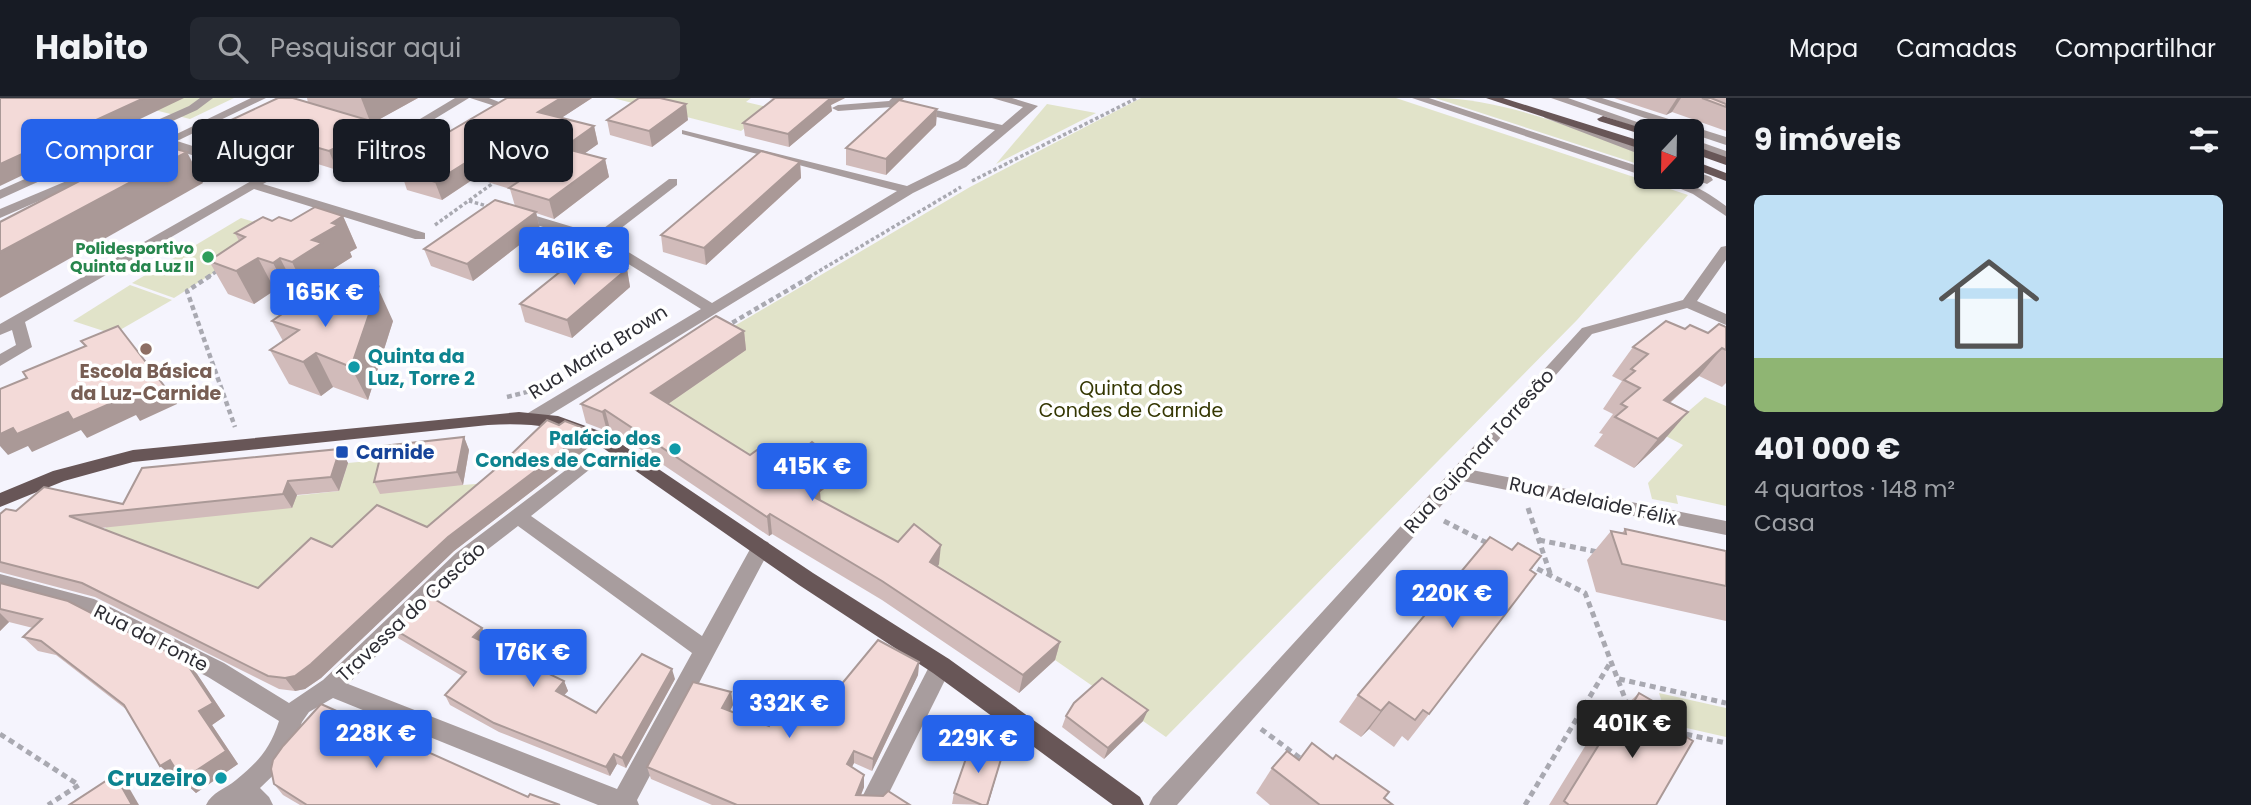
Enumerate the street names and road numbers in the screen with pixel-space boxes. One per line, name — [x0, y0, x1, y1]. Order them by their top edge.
street label: Rua Maria Brown — [523, 298, 673, 406]
street label: Rua Guiomar Torresão — [1398, 363, 1560, 539]
street label: Rua Adelaide Félix — [1507, 470, 1679, 532]
street label: Travessa do Cascão — [331, 536, 491, 688]
street label: Rua da Fonte — [89, 598, 213, 678]

